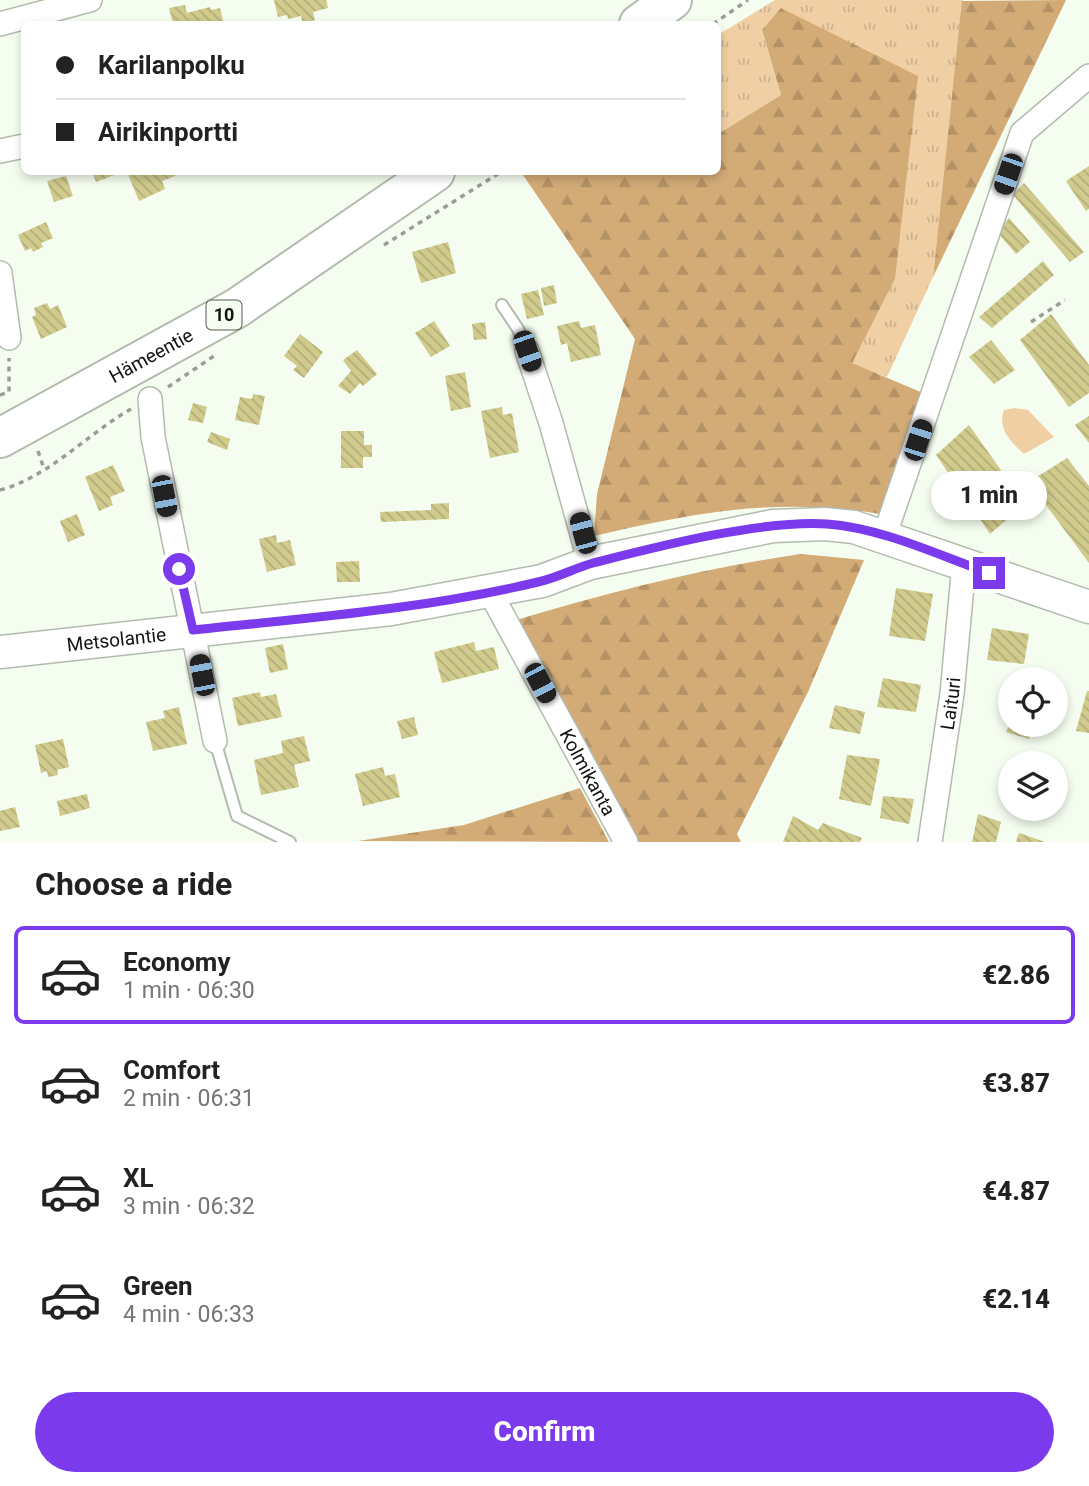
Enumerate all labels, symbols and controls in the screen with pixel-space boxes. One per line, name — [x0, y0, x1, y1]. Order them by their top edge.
text: Karilanpolku — [98, 50, 245, 80]
text: Airikinportti — [98, 117, 238, 147]
car — [992, 151, 1025, 197]
road number: 10 — [206, 300, 242, 330]
street label: Hämeentie — [105, 323, 197, 388]
car — [511, 328, 544, 374]
car — [902, 417, 935, 463]
callout: 1 min — [931, 472, 1047, 520]
car — [150, 473, 179, 519]
text: 1 min — [960, 482, 1018, 509]
car — [568, 510, 599, 556]
route start — [163, 553, 195, 585]
route end — [973, 557, 1005, 589]
street label: Metsolantie — [65, 623, 167, 657]
car — [188, 652, 217, 698]
car — [521, 660, 560, 706]
map controls — [998, 667, 1068, 821]
button: locate — [998, 667, 1068, 737]
street label: Laituri — [936, 676, 965, 731]
street label: Kolmikanta — [555, 725, 620, 820]
button: layers — [998, 751, 1068, 821]
text: Choose a ride — [35, 865, 232, 903]
icon: car — [39, 944, 102, 1007]
text: Economy — [123, 947, 230, 977]
text: €2.86 — [982, 960, 1050, 990]
text: 1 min · 06:30 — [123, 977, 255, 1004]
icon: car — [39, 1052, 102, 1115]
text: Comfort — [123, 1055, 220, 1085]
text: €3.87 — [982, 1068, 1050, 1098]
text: 2 min · 06:31 — [123, 1085, 255, 1112]
icon: car — [39, 1160, 102, 1223]
text: XL — [123, 1163, 154, 1193]
text: €4.87 — [982, 1176, 1050, 1206]
text: 3 min · 06:32 — [123, 1193, 255, 1220]
icon: car — [39, 1268, 102, 1331]
text: Green — [123, 1271, 193, 1301]
text: €2.14 — [982, 1284, 1050, 1314]
text: 4 min · 06:33 — [123, 1301, 255, 1328]
button: Confirm — [35, 1392, 1054, 1472]

